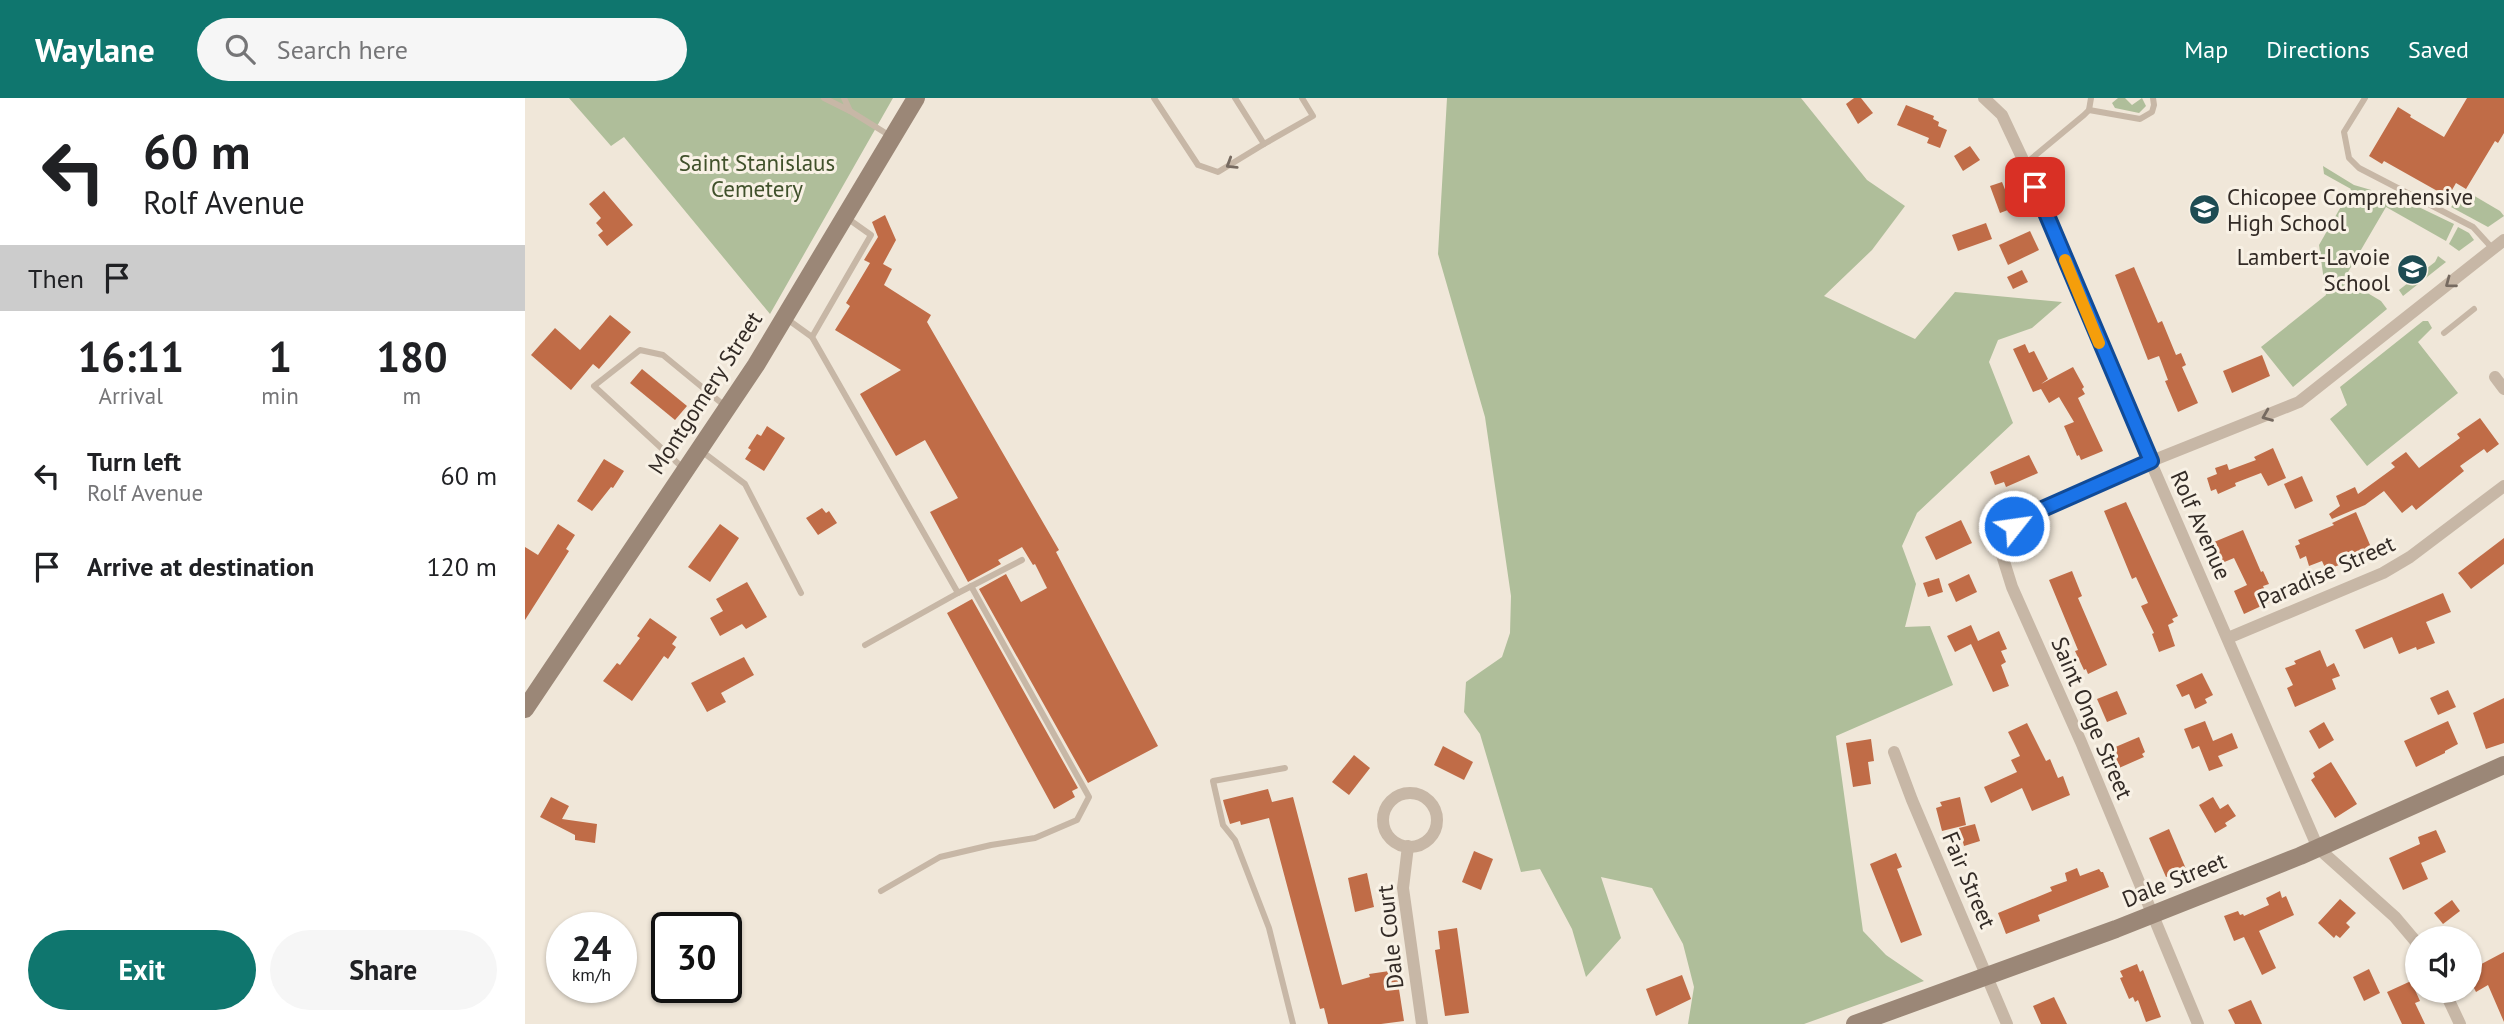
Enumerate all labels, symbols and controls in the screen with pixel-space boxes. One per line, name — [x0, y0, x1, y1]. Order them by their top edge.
search box — [197, 18, 687, 81]
text: Waylane — [35, 28, 155, 71]
icon: search — [221, 30, 259, 68]
text: Search here — [277, 33, 408, 66]
text: Map — [2184, 34, 2228, 65]
text: Directions — [2266, 34, 2370, 65]
text: Saved — [2408, 34, 2469, 65]
text: 60 m — [143, 119, 250, 183]
icon: left — [28, 126, 119, 217]
park label: Saint Stanislaus Cemetery — [679, 148, 835, 203]
one-way arrow — [1226, 156, 1239, 169]
pin — [2005, 157, 2065, 217]
icon: arrive — [2016, 168, 2054, 206]
text: Rolf Avenue — [143, 181, 305, 223]
place label: Chicopee Comprehensive High School — [2227, 182, 2473, 237]
school or university icon: Chicopee Comprehensive High School — [2187, 193, 2221, 227]
place label: Lambert-Lavoie School — [2237, 242, 2390, 297]
school or university icon: Lambert-Lavoie School — [2396, 253, 2430, 287]
icon: arrive — [98, 259, 136, 297]
text: Then — [28, 262, 84, 295]
one-way arrow — [2446, 274, 2458, 287]
street label: Montgomery Street — [641, 306, 768, 480]
text: 16:11 — [77, 329, 184, 384]
text: 1 — [268, 329, 292, 384]
text: 180 — [376, 329, 448, 384]
text: Arrival — [98, 381, 163, 410]
text: min — [261, 381, 299, 410]
text: m — [403, 381, 421, 410]
one-way arrow — [2262, 407, 2274, 421]
text: Turn left — [87, 445, 181, 478]
icon: left — [28, 457, 66, 495]
text: 60 m — [441, 459, 497, 492]
street label: Rolf Avenue — [2165, 466, 2238, 584]
text: Rolf Avenue — [87, 478, 203, 507]
position arrow — [1977, 489, 2051, 563]
street label: Paradise Street — [2253, 528, 2399, 615]
icon: arrive — [28, 548, 66, 586]
text: Arrive at destination — [87, 550, 314, 583]
text: 120 m — [426, 550, 497, 583]
street label: Saint Onge Street — [2045, 632, 2140, 804]
street label: Fair Street — [1936, 827, 2003, 933]
street label: Dale Street — [2118, 845, 2230, 914]
street label: Dale Court — [1370, 883, 1409, 990]
speed limit sign: 30 — [651, 912, 742, 1003]
text: 24 — [572, 925, 611, 971]
map controls — [2405, 926, 2482, 1003]
button: sound — [2405, 926, 2482, 1003]
button: Exit — [28, 930, 256, 1010]
button: Share — [270, 930, 497, 1010]
text: km/h — [572, 963, 611, 986]

